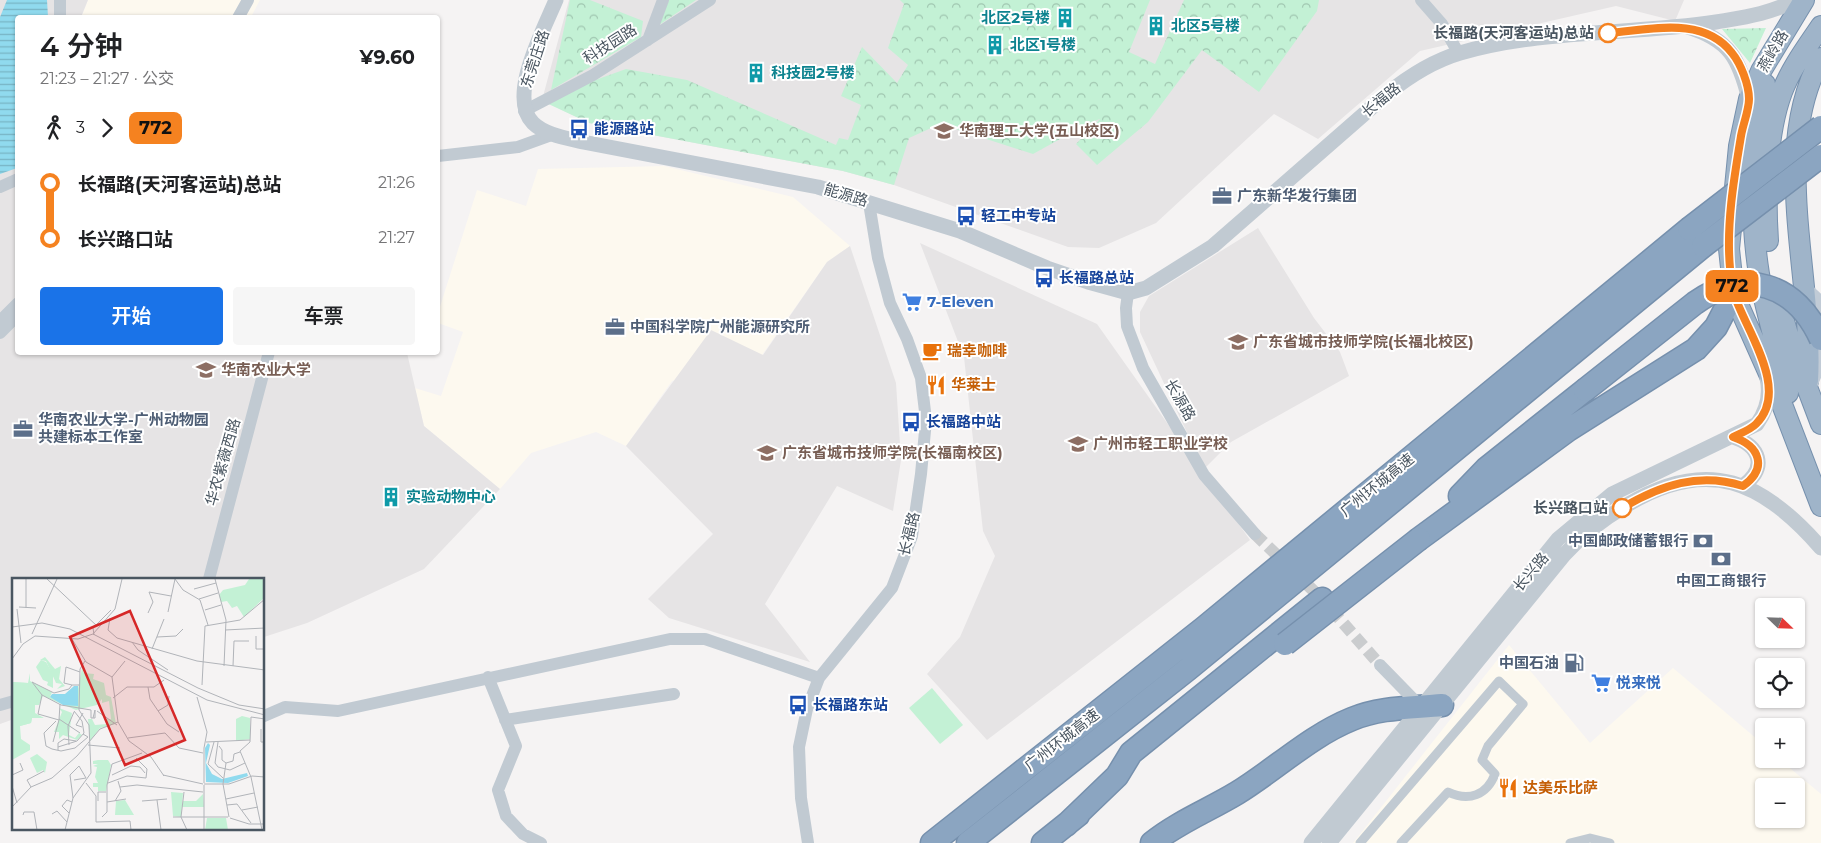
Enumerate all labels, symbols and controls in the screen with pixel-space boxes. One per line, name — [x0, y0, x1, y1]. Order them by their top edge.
building icon: 北区2号楼 — [1054, 7, 1076, 29]
place label: 北区2号楼 — [981, 8, 1050, 27]
building icon: 北区5号楼 — [1145, 15, 1167, 37]
place label: 北区5号楼 — [1171, 16, 1240, 35]
street label: 科技园路 — [579, 20, 640, 68]
place label: 长福路(天河客运站)总站 — [1433, 23, 1594, 42]
marker: 长福路(天河客运站)总站 — [1598, 23, 1618, 43]
street label: 东莞庄路 — [516, 27, 553, 90]
street label: 燕岭路 — [1753, 27, 1792, 75]
text: 4 分钟 — [40, 29, 123, 63]
building icon: 北区1号楼 — [984, 34, 1006, 56]
place label: 北区1号楼 — [1010, 35, 1076, 54]
text: ¥9.60 — [359, 46, 415, 69]
building icon: 科技园2号楼 — [745, 62, 767, 84]
place label: 科技园2号楼 — [771, 63, 855, 82]
text: 21:23 – 21:27 · 公交 — [40, 69, 174, 88]
street label: 长福路 — [1357, 78, 1404, 121]
icon: walk — [40, 114, 68, 142]
icon: forward — [93, 114, 121, 142]
text: 772 — [139, 117, 172, 139]
text: 3 — [76, 118, 85, 137]
bus stop icon: 能源路站 — [568, 118, 590, 140]
place label: 能源路站 — [594, 119, 654, 138]
school or university icon: 华南理工大学(五山校区) — [933, 120, 955, 142]
place label: 华南理工大学(五山校区) — [959, 121, 1120, 140]
text: 长福路(天河客运站)总站 — [78, 173, 282, 196]
text: 21:26 — [378, 173, 415, 192]
street label: 能源路 — [822, 179, 870, 210]
office icon: 广东新华发行集团 — [1211, 185, 1233, 207]
place label: 广东新华发行集团 — [1237, 186, 1357, 205]
bus stop icon: 轻工中专站 — [955, 205, 977, 227]
place label: 轻工中专站 — [981, 206, 1056, 225]
text: 长兴路口站 — [78, 228, 173, 251]
text: 21:27 — [378, 228, 415, 247]
bus stop icon: 长福路总站 — [1033, 267, 1055, 289]
place label: 长福路总站 — [1059, 268, 1134, 287]
line badge: 772 — [1703, 270, 1761, 302]
text: 772 — [1716, 275, 1748, 297]
button: 开始 — [40, 287, 223, 345]
button: 车票 — [233, 287, 415, 345]
supermarket icon: 7-Eleven — [901, 291, 923, 313]
place label: 7-Eleven — [927, 292, 994, 311]
office icon: 中国科学院广州能源研究所 — [604, 316, 626, 338]
place label: 中国科学院广州能源研究所 — [630, 317, 810, 336]
school or university icon: 广东省城市技师学院(长福北校区) — [1227, 331, 1249, 353]
place label: 广东省城市技师学院(长福北校区) — [1253, 332, 1474, 351]
cafe icon: 瑞幸咖啡 — [921, 340, 943, 362]
place label: 瑞幸咖啡 — [947, 341, 1007, 360]
school or university icon: 华南农业大学 — [195, 359, 217, 381]
place label: 华南农业大学 — [221, 360, 311, 379]
restaurant icon: 华莱士 — [925, 374, 947, 396]
place label: 华莱士 — [951, 375, 996, 394]
street label: 长源路 — [1161, 376, 1200, 424]
place label: 华南农业大学-广州动物园 共建标本工作室 — [38, 410, 209, 446]
bus stop icon: 长福路中站 — [900, 411, 922, 433]
place label: 长福路中站 — [926, 412, 1001, 431]
street label: 华农紫薇西路 — [201, 416, 244, 508]
office icon: 华南农业大学-广州动物园 共建标本工作室 — [12, 418, 34, 440]
school or university icon: 广州市轻工职业学校 — [1067, 433, 1089, 455]
place label: 广州市轻工职业学校 — [1093, 434, 1228, 453]
school or university icon: 广东省城市技师学院(长福南校区) — [756, 442, 778, 464]
place label: 广东省城市技师学院(长福南校区) — [782, 443, 1003, 462]
street label: 广州环城高速 — [1336, 449, 1418, 520]
building icon: 实验动物中心 — [380, 486, 402, 508]
place label: 实验动物中心 — [406, 487, 496, 506]
place label: 长兴路口站 — [1533, 498, 1608, 517]
marker: 长兴路口站 — [1612, 498, 1632, 518]
street label: 长福路 — [894, 510, 923, 558]
bank icon: 中国邮政储蓄银行 — [1692, 530, 1714, 552]
place label: 中国邮政储蓄银行 — [1568, 531, 1688, 550]
street label: 长兴路 — [1509, 548, 1552, 595]
bank icon: 中国工商银行 — [1710, 548, 1732, 570]
place label: 中国工商银行 — [1676, 571, 1766, 590]
inset map — [12, 578, 265, 830]
north arrow — [1755, 598, 1805, 648]
map controls — [1755, 598, 1805, 828]
fuel station icon: 中国石油 — [1563, 652, 1585, 674]
place label: 中国石油 — [1499, 653, 1559, 672]
button: locate — [1755, 658, 1805, 708]
supermarket icon: 悦来悦 — [1590, 672, 1612, 694]
place label: 悦来悦 — [1616, 673, 1661, 692]
bus stop icon: 长福路东站 — [787, 694, 809, 716]
place label: 长福路东站 — [813, 695, 888, 714]
street label: 广州环城高速 — [1020, 704, 1103, 775]
button: + — [1755, 718, 1805, 768]
restaurant icon: 达美乐比萨 — [1497, 777, 1519, 799]
place label: 达美乐比萨 — [1523, 778, 1598, 797]
button: − — [1755, 778, 1805, 828]

